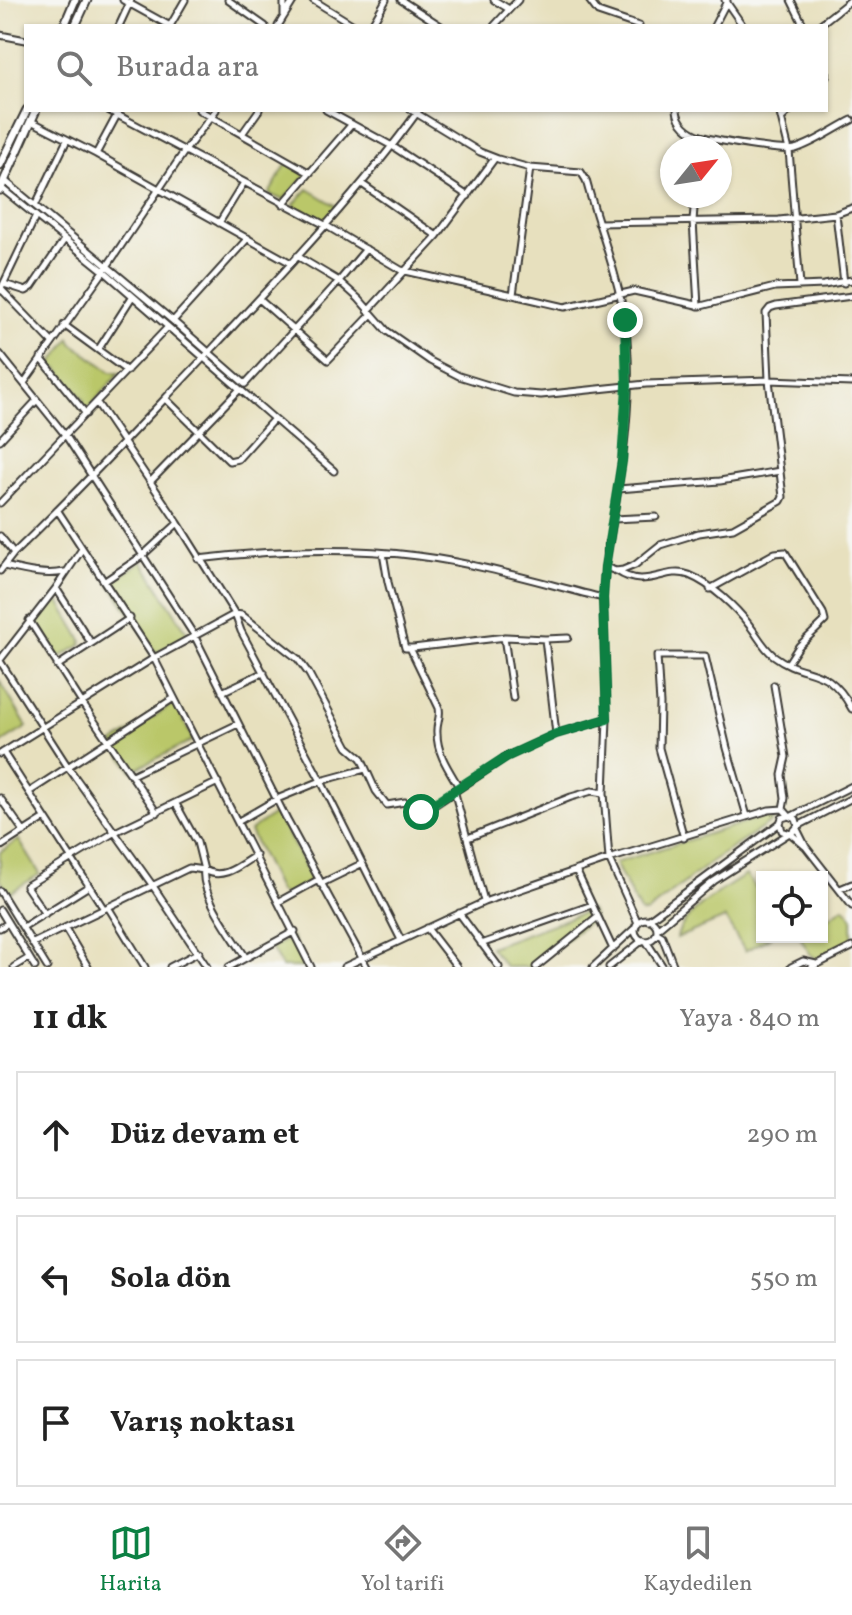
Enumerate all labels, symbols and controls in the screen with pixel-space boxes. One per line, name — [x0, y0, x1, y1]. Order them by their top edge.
search box — [24, 24, 828, 112]
icon: search — [52, 46, 96, 90]
text: Burada ara — [116, 47, 259, 89]
north arrow — [660, 136, 732, 208]
route end — [607, 302, 643, 338]
route start — [403, 794, 439, 830]
map controls — [756, 871, 828, 943]
button: locate — [756, 871, 828, 943]
text: 11 dk — [32, 996, 107, 1043]
text: Yaya · 840 m — [679, 1001, 820, 1037]
icon: ahead — [34, 1113, 78, 1157]
text: Düz devam et — [110, 1114, 299, 1156]
text: 290 m — [746, 1117, 818, 1153]
icon: left — [34, 1257, 78, 1301]
text: Sola dön — [110, 1258, 231, 1300]
text: 550 m — [750, 1261, 818, 1297]
icon: arrive — [34, 1401, 78, 1445]
text: Varış noktası — [110, 1402, 295, 1444]
tab: Harita — [100, 1521, 162, 1600]
tab: Yol tarifi — [361, 1521, 444, 1600]
tab: Kaydedilen — [643, 1521, 752, 1600]

